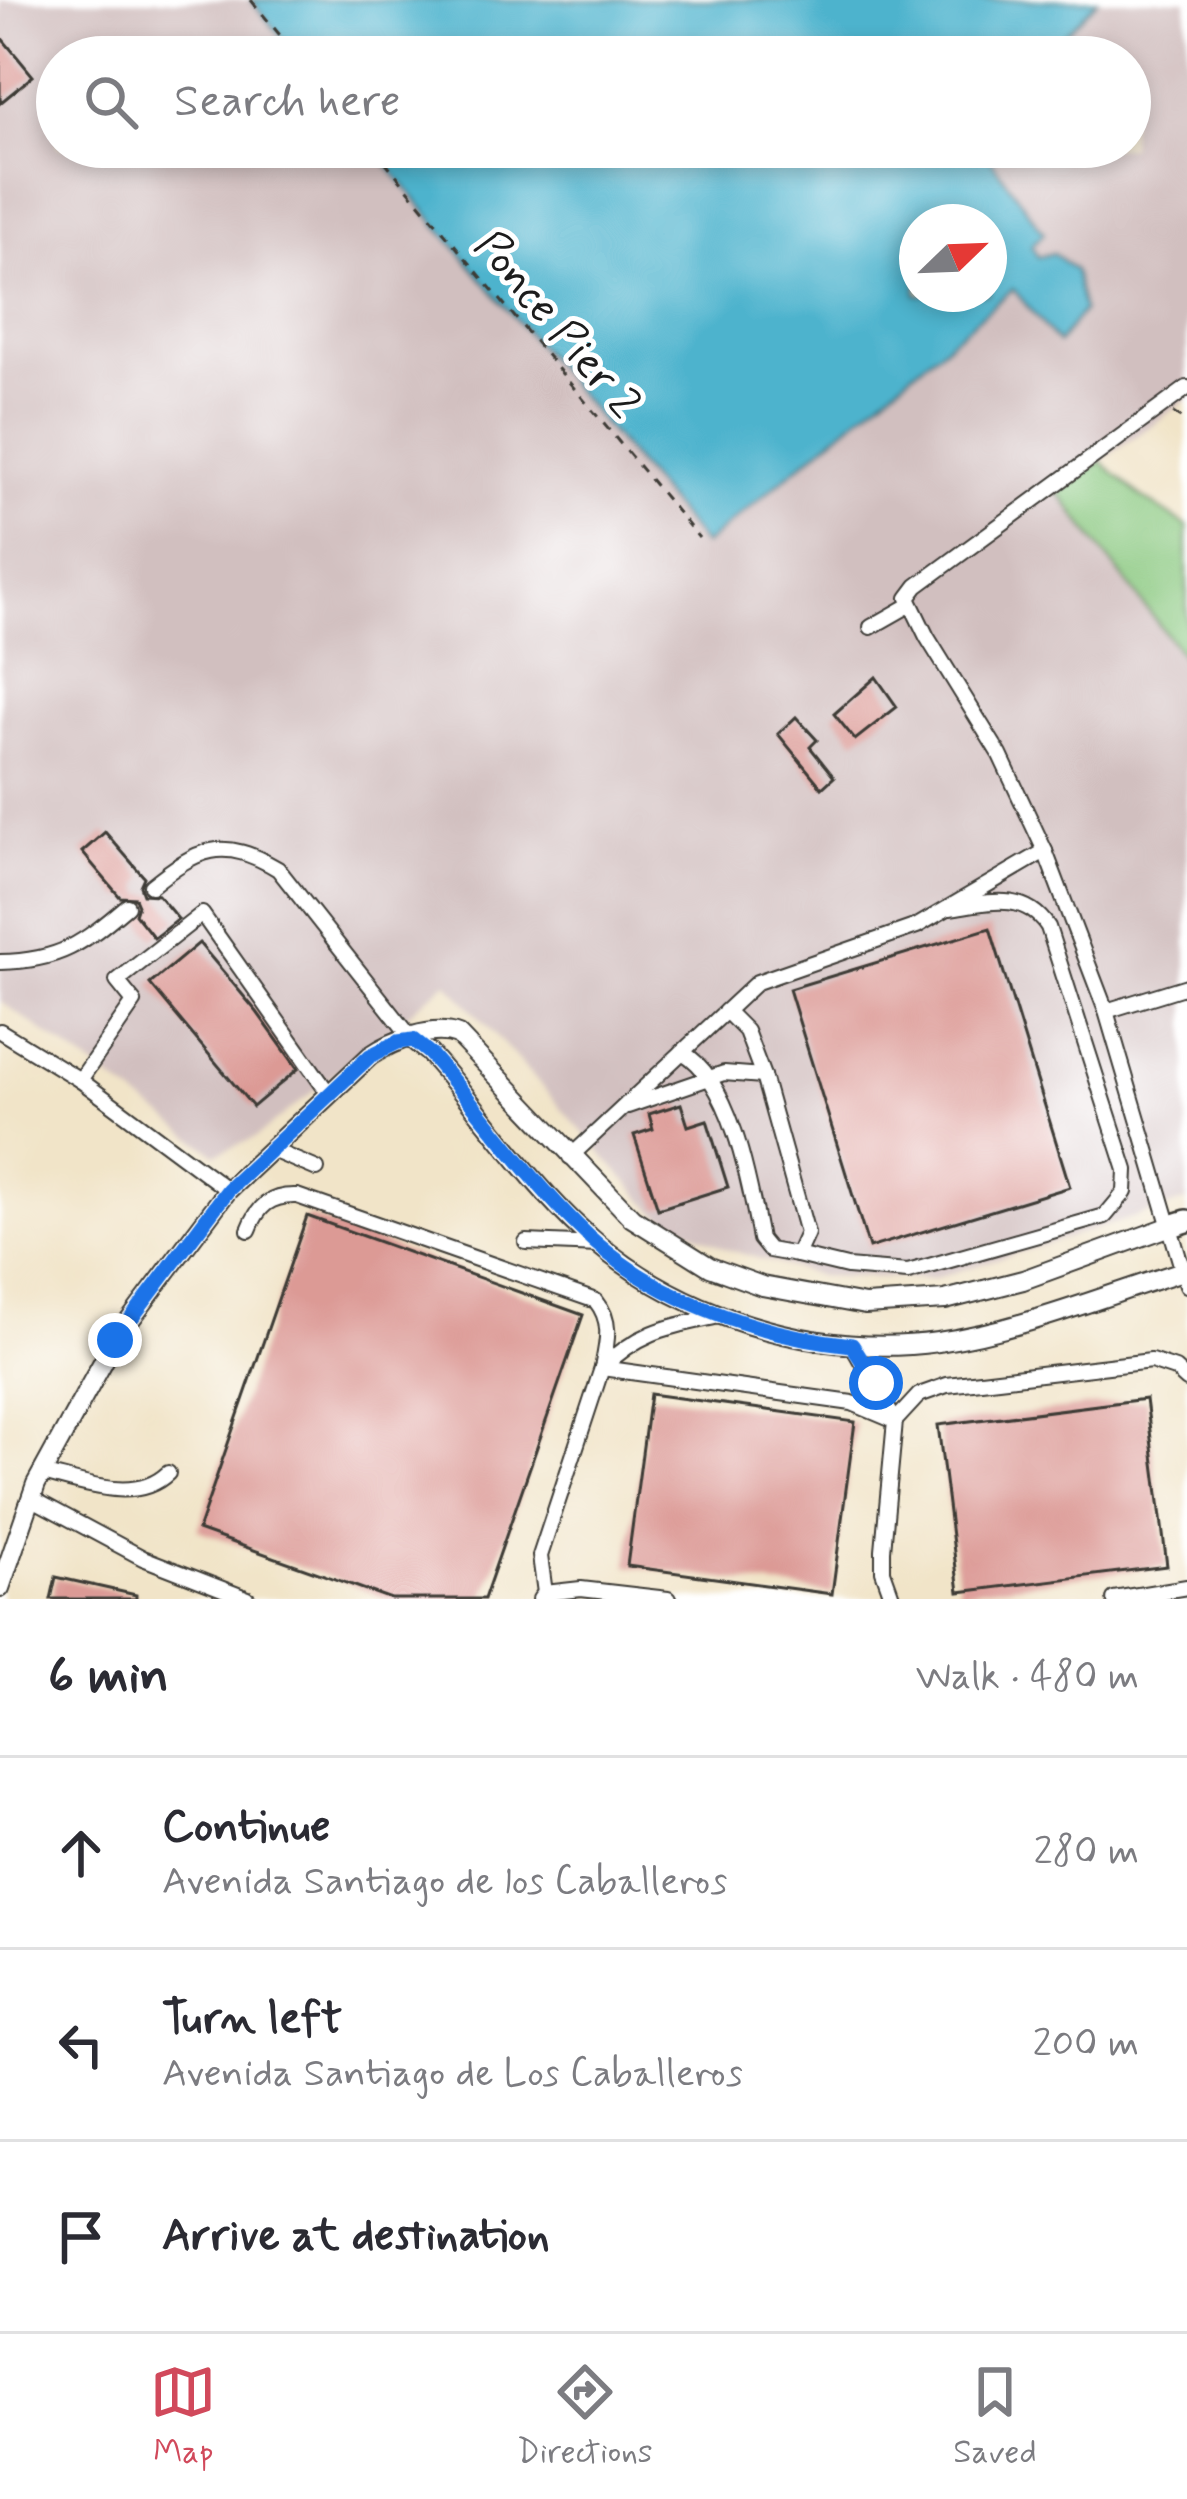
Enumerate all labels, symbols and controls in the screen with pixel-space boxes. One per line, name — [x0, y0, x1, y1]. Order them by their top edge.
search box — [36, 36, 1151, 168]
icon: search — [78, 69, 144, 135]
text: Search here — [174, 73, 401, 132]
north arrow — [899, 204, 1007, 312]
street label: Ponce Pier 2 — [460, 219, 652, 432]
route end — [88, 1313, 142, 1367]
route start — [849, 1356, 903, 1410]
text: 6 min — [48, 1644, 169, 1710]
text: Walk · 480 m — [916, 1652, 1139, 1703]
text: Continue — [162, 1798, 330, 1857]
icon: ahead — [48, 1820, 114, 1886]
text: 280 m — [1034, 1827, 1139, 1878]
text: Avenida Santiago de los Caballeros — [162, 1857, 727, 1908]
text: Turn left — [162, 1990, 342, 2049]
icon: left — [48, 2012, 114, 2078]
text: 200 m — [1033, 2019, 1139, 2070]
text: Avenida Santiago de Los Caballeros — [162, 2049, 743, 2100]
icon: arrive — [48, 2204, 114, 2270]
text: Arrive at destination — [162, 2207, 550, 2266]
tab: Map — [150, 2359, 216, 2475]
tab: Directions — [517, 2359, 653, 2475]
tab: Saved — [953, 2359, 1037, 2475]

